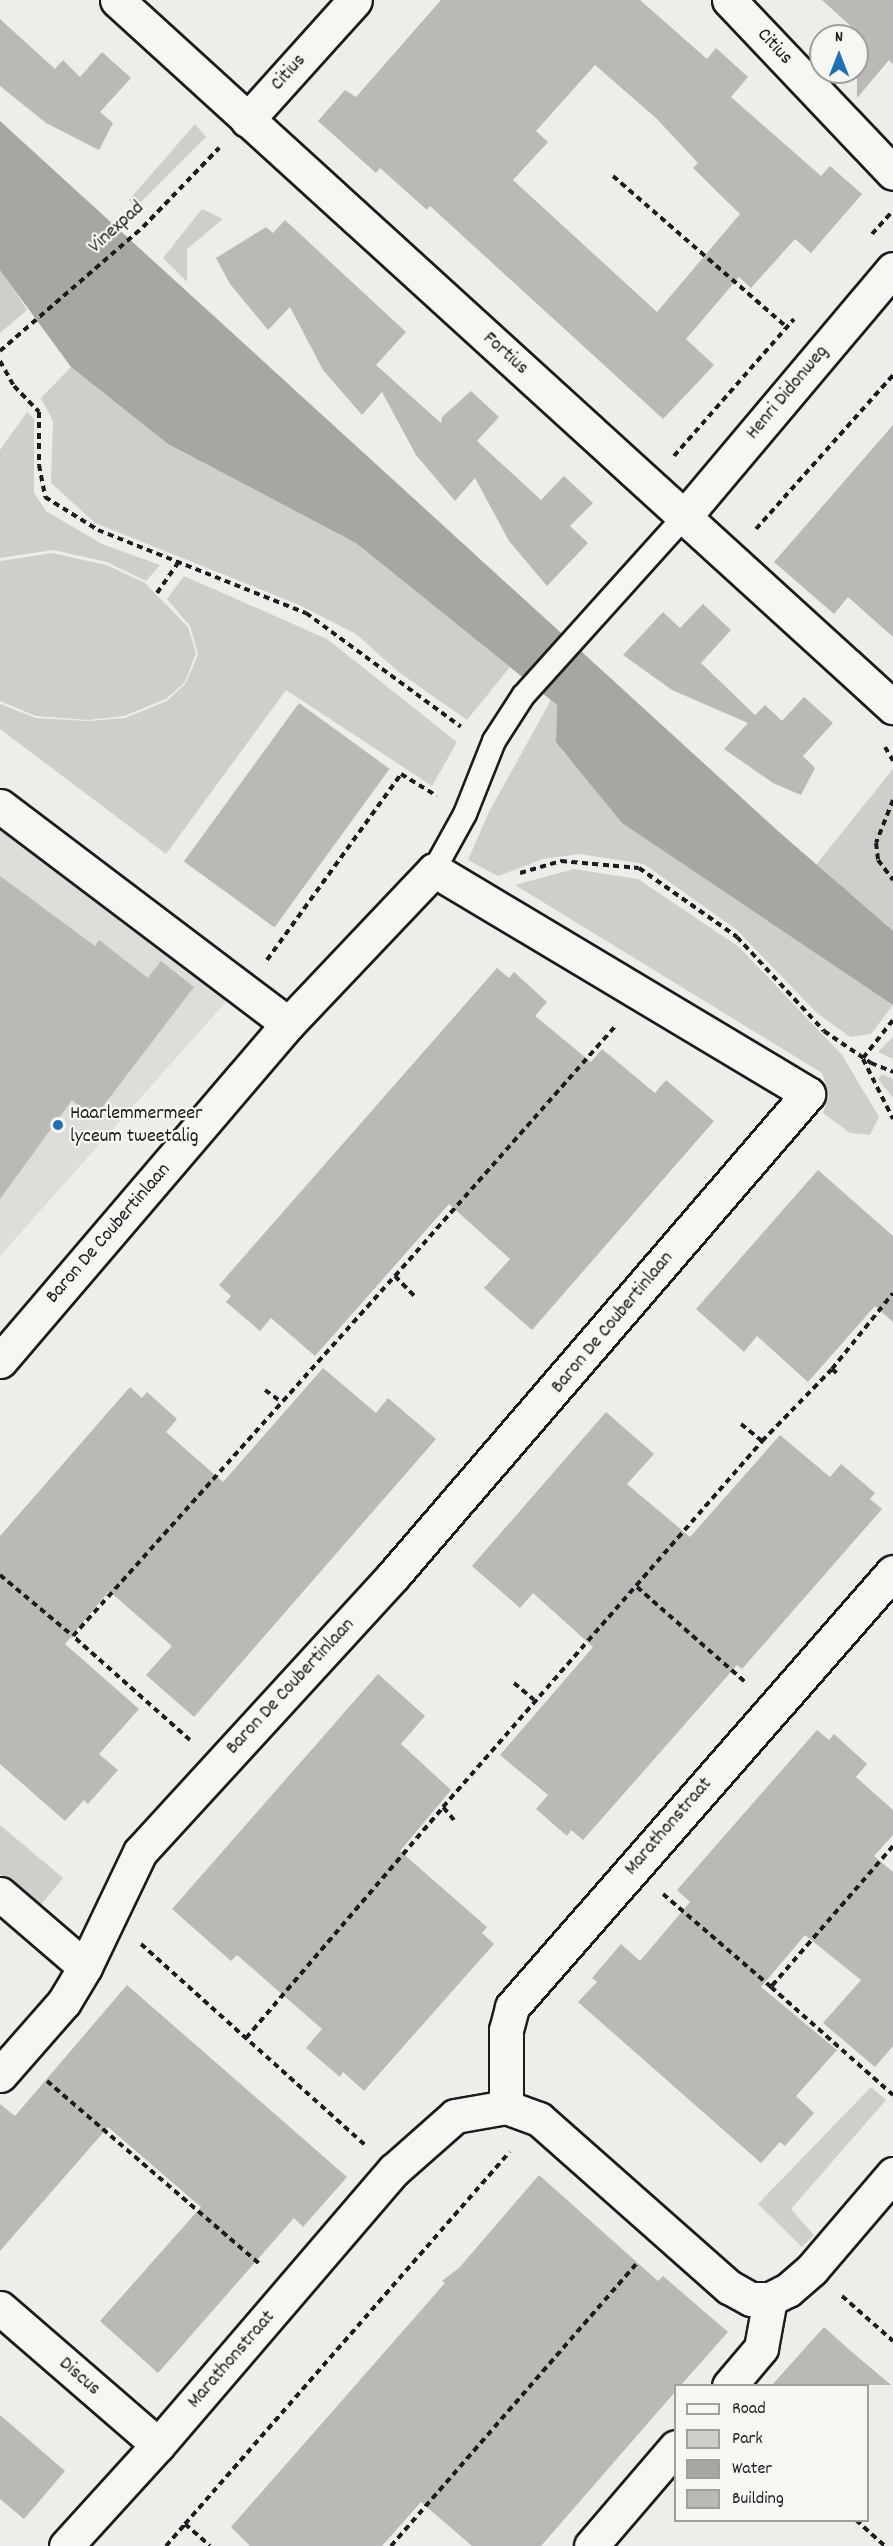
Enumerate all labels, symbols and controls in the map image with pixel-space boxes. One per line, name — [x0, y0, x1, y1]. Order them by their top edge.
street label: Citius — [751, 24, 797, 70]
north arrow — [809, 24, 869, 84]
text: N — [835, 26, 843, 49]
street label: Citius — [266, 50, 312, 96]
street label: Vinexpad — [84, 197, 150, 259]
street label: Fortius — [477, 327, 533, 381]
street label: Henri Didonweg — [742, 341, 834, 445]
place label: Haarlemmermeer lyceum tweetalig — [70, 1102, 202, 1149]
marker: Haarlemmermeer lyceum tweetalig — [51, 1118, 65, 1132]
street label: Baron De Coubertinlaan — [42, 1159, 176, 1309]
street label: Baron De Coubertinlaan — [547, 1247, 679, 1399]
street label: Baron De Coubertinlaan — [222, 1614, 360, 1760]
street label: Marathonstraat — [620, 1773, 718, 1881]
street label: Marathonstraat — [183, 2306, 281, 2414]
street label: Discus — [53, 2352, 105, 2402]
legend — [674, 2384, 869, 2522]
text: Road — [732, 2397, 766, 2422]
text: Park — [732, 2427, 763, 2452]
text: Water — [732, 2457, 772, 2482]
text: Building — [732, 2487, 784, 2512]

